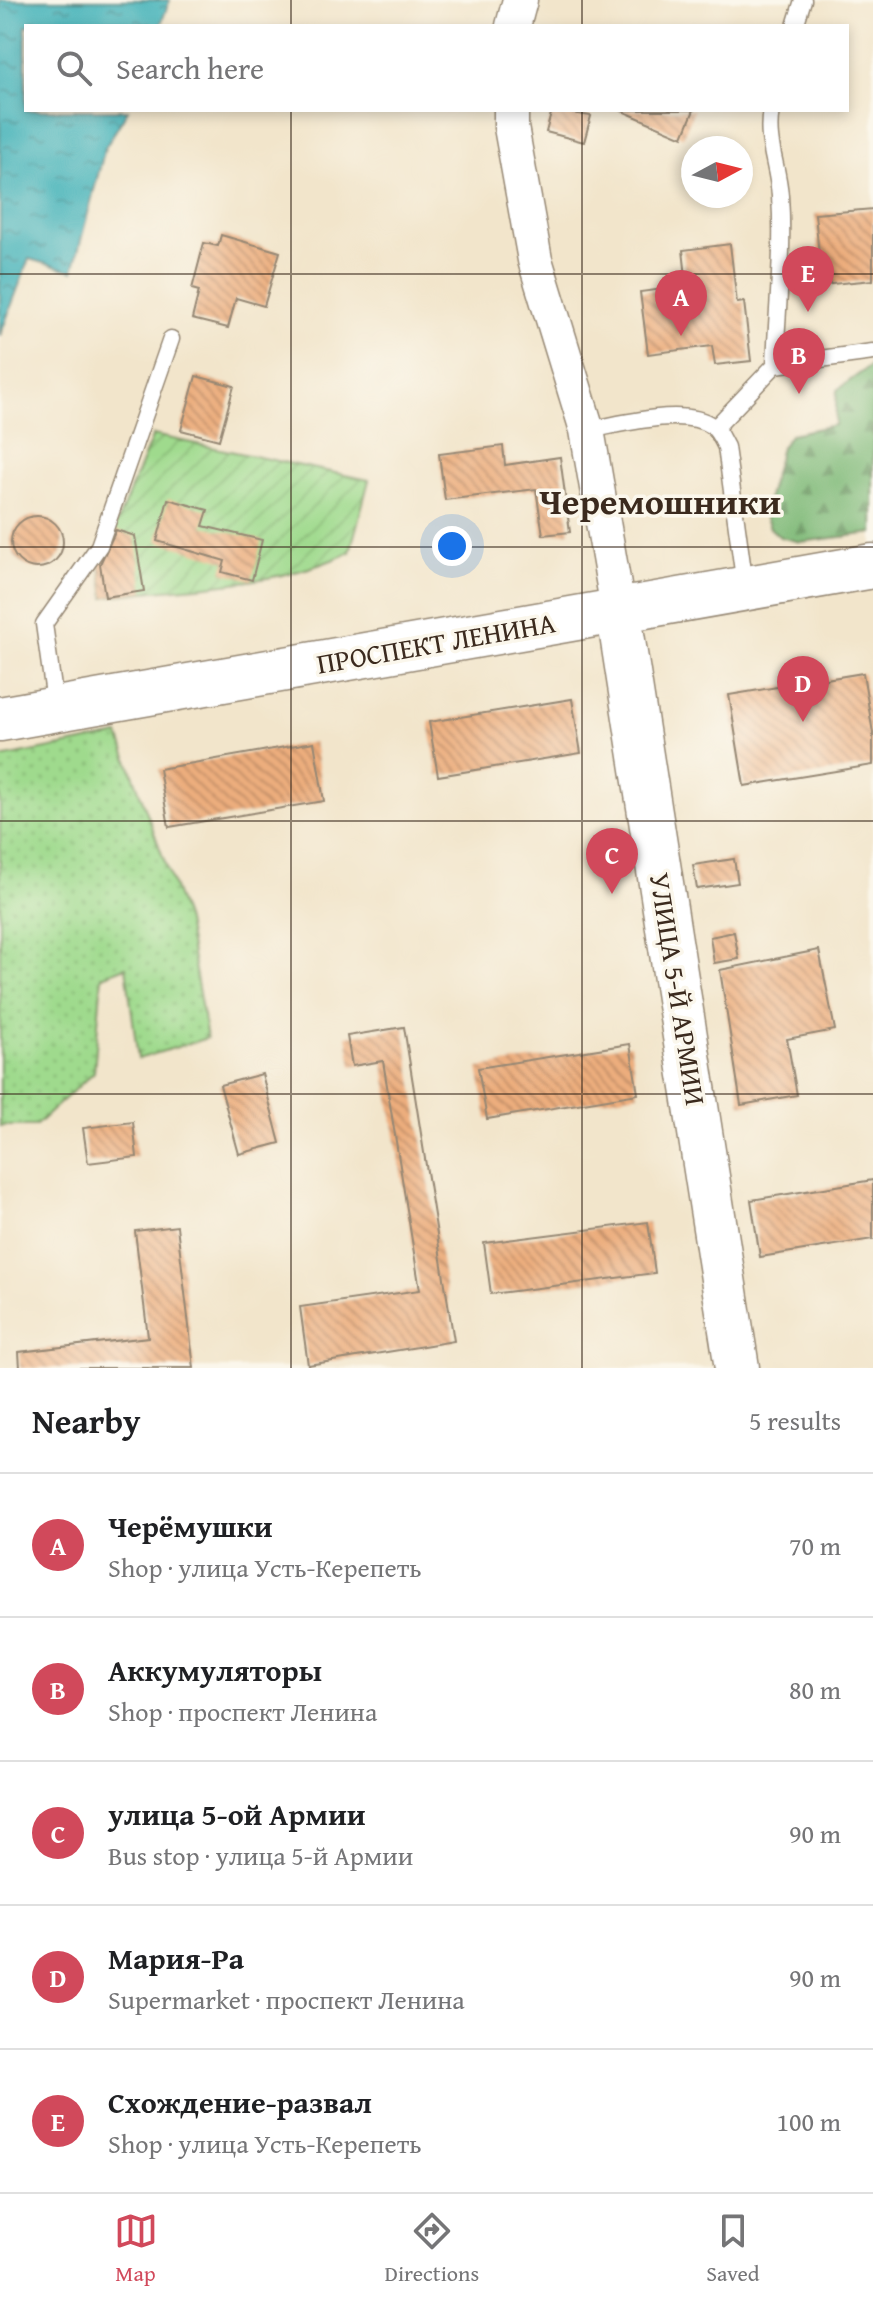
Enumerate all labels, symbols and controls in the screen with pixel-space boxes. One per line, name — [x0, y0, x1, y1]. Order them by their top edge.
search box — [24, 24, 849, 112]
icon: search — [52, 46, 96, 90]
text: Search here — [116, 46, 264, 90]
north arrow — [681, 136, 753, 208]
pin: E — [782, 246, 834, 312]
pin: A — [655, 270, 707, 336]
pin: B — [773, 328, 825, 394]
district label: Черемошники — [539, 474, 781, 527]
your location — [432, 526, 472, 566]
street label: ПРОСПЕКТ ЛЕНИНА — [313, 601, 558, 684]
pin: D — [777, 656, 829, 722]
pin: C — [586, 828, 638, 894]
street label: УЛИЦА 5-Й АРМИИ — [640, 870, 717, 1108]
text: Nearby — [32, 1396, 141, 1445]
text: 5 results — [749, 1401, 841, 1440]
text: Черёмушки — [108, 1504, 273, 1548]
text: A — [50, 1526, 66, 1565]
text: 70 m — [789, 1526, 841, 1565]
text: Shop · улица Усть-Керепеть — [108, 1548, 422, 1587]
text: Аккумуляторы — [108, 1648, 322, 1692]
text: B — [50, 1670, 66, 1709]
text: 80 m — [789, 1670, 841, 1709]
text: Shop · проспект Ленина — [108, 1692, 377, 1731]
text: улица 5-ой Армии — [108, 1792, 366, 1836]
text: C — [51, 1814, 65, 1853]
text: 90 m — [789, 1814, 841, 1853]
text: Bus stop · улица 5-й Армии — [108, 1836, 413, 1875]
text: Мария-Ра — [108, 1936, 244, 1980]
text: D — [50, 1958, 66, 1997]
text: 90 m — [789, 1958, 841, 1997]
text: Supermarket · проспект Ленина — [108, 1980, 465, 2019]
text: Схождение-развал — [108, 2080, 372, 2124]
text: E — [51, 2102, 65, 2141]
text: 100 m — [776, 2102, 841, 2141]
text: Shop · улица Усть-Керепеть — [108, 2124, 422, 2163]
tab: Map — [114, 2209, 158, 2289]
tab: Directions — [385, 2209, 479, 2289]
tab: Saved — [706, 2209, 759, 2289]

